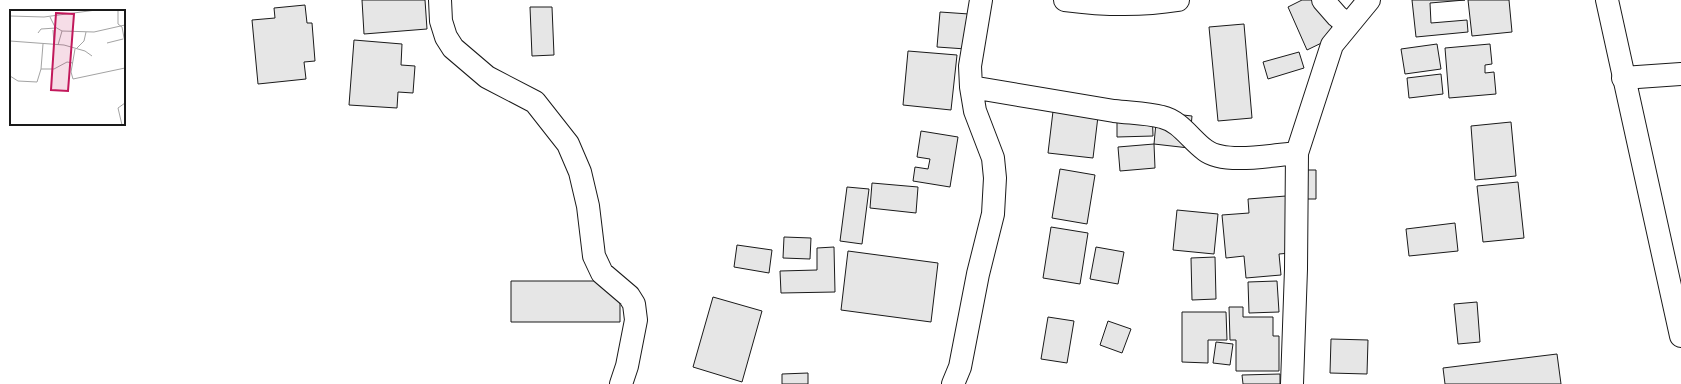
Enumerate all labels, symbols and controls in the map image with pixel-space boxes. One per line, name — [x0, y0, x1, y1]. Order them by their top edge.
inset map — [10, 10, 125, 125]

